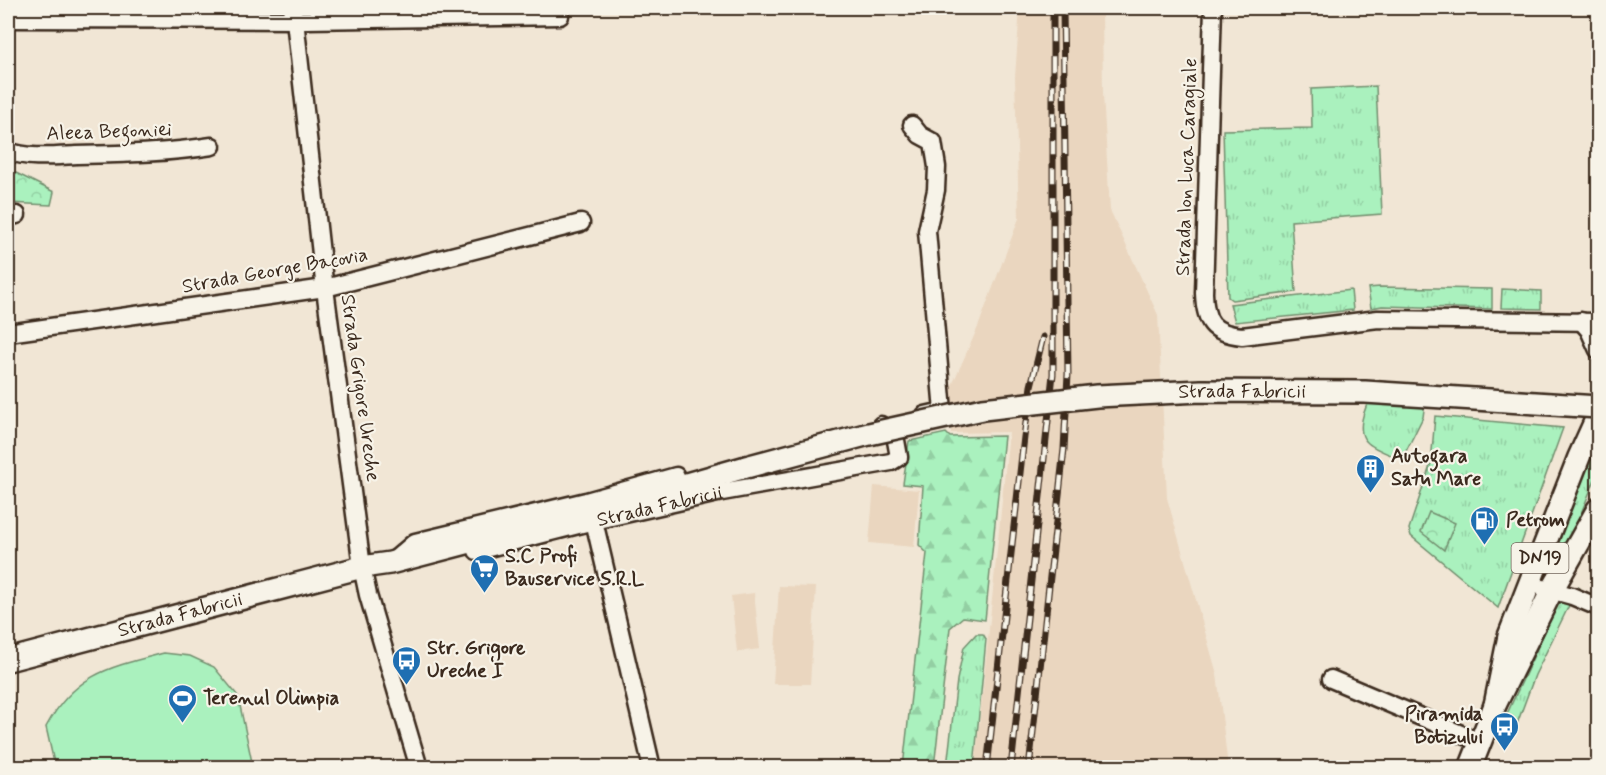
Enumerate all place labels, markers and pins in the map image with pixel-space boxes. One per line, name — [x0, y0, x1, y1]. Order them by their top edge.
place label: Autogara Satu Mare — [1391, 443, 1481, 493]
building icon: Autogara Satu Mare — [1354, 452, 1386, 494]
fuel station icon: Petrom — [1469, 504, 1501, 546]
place label: Petrom — [1506, 507, 1565, 534]
place label: S.C Profi Bauservice S.R.L — [505, 543, 645, 593]
supermarket icon: S.C Profi Bauservice S.R.L — [468, 552, 500, 594]
place label: Str. Grigore Ureche I — [427, 635, 526, 685]
bus stop icon: Str. Grigore Ureche I — [390, 644, 422, 686]
sports icon: Terenul Olimpia — [166, 682, 198, 724]
place label: Terenul Olimpia — [203, 685, 340, 712]
place label: Piramida Botizului — [1405, 701, 1483, 751]
bus stop icon: Piramida Botizului — [1488, 710, 1520, 752]

